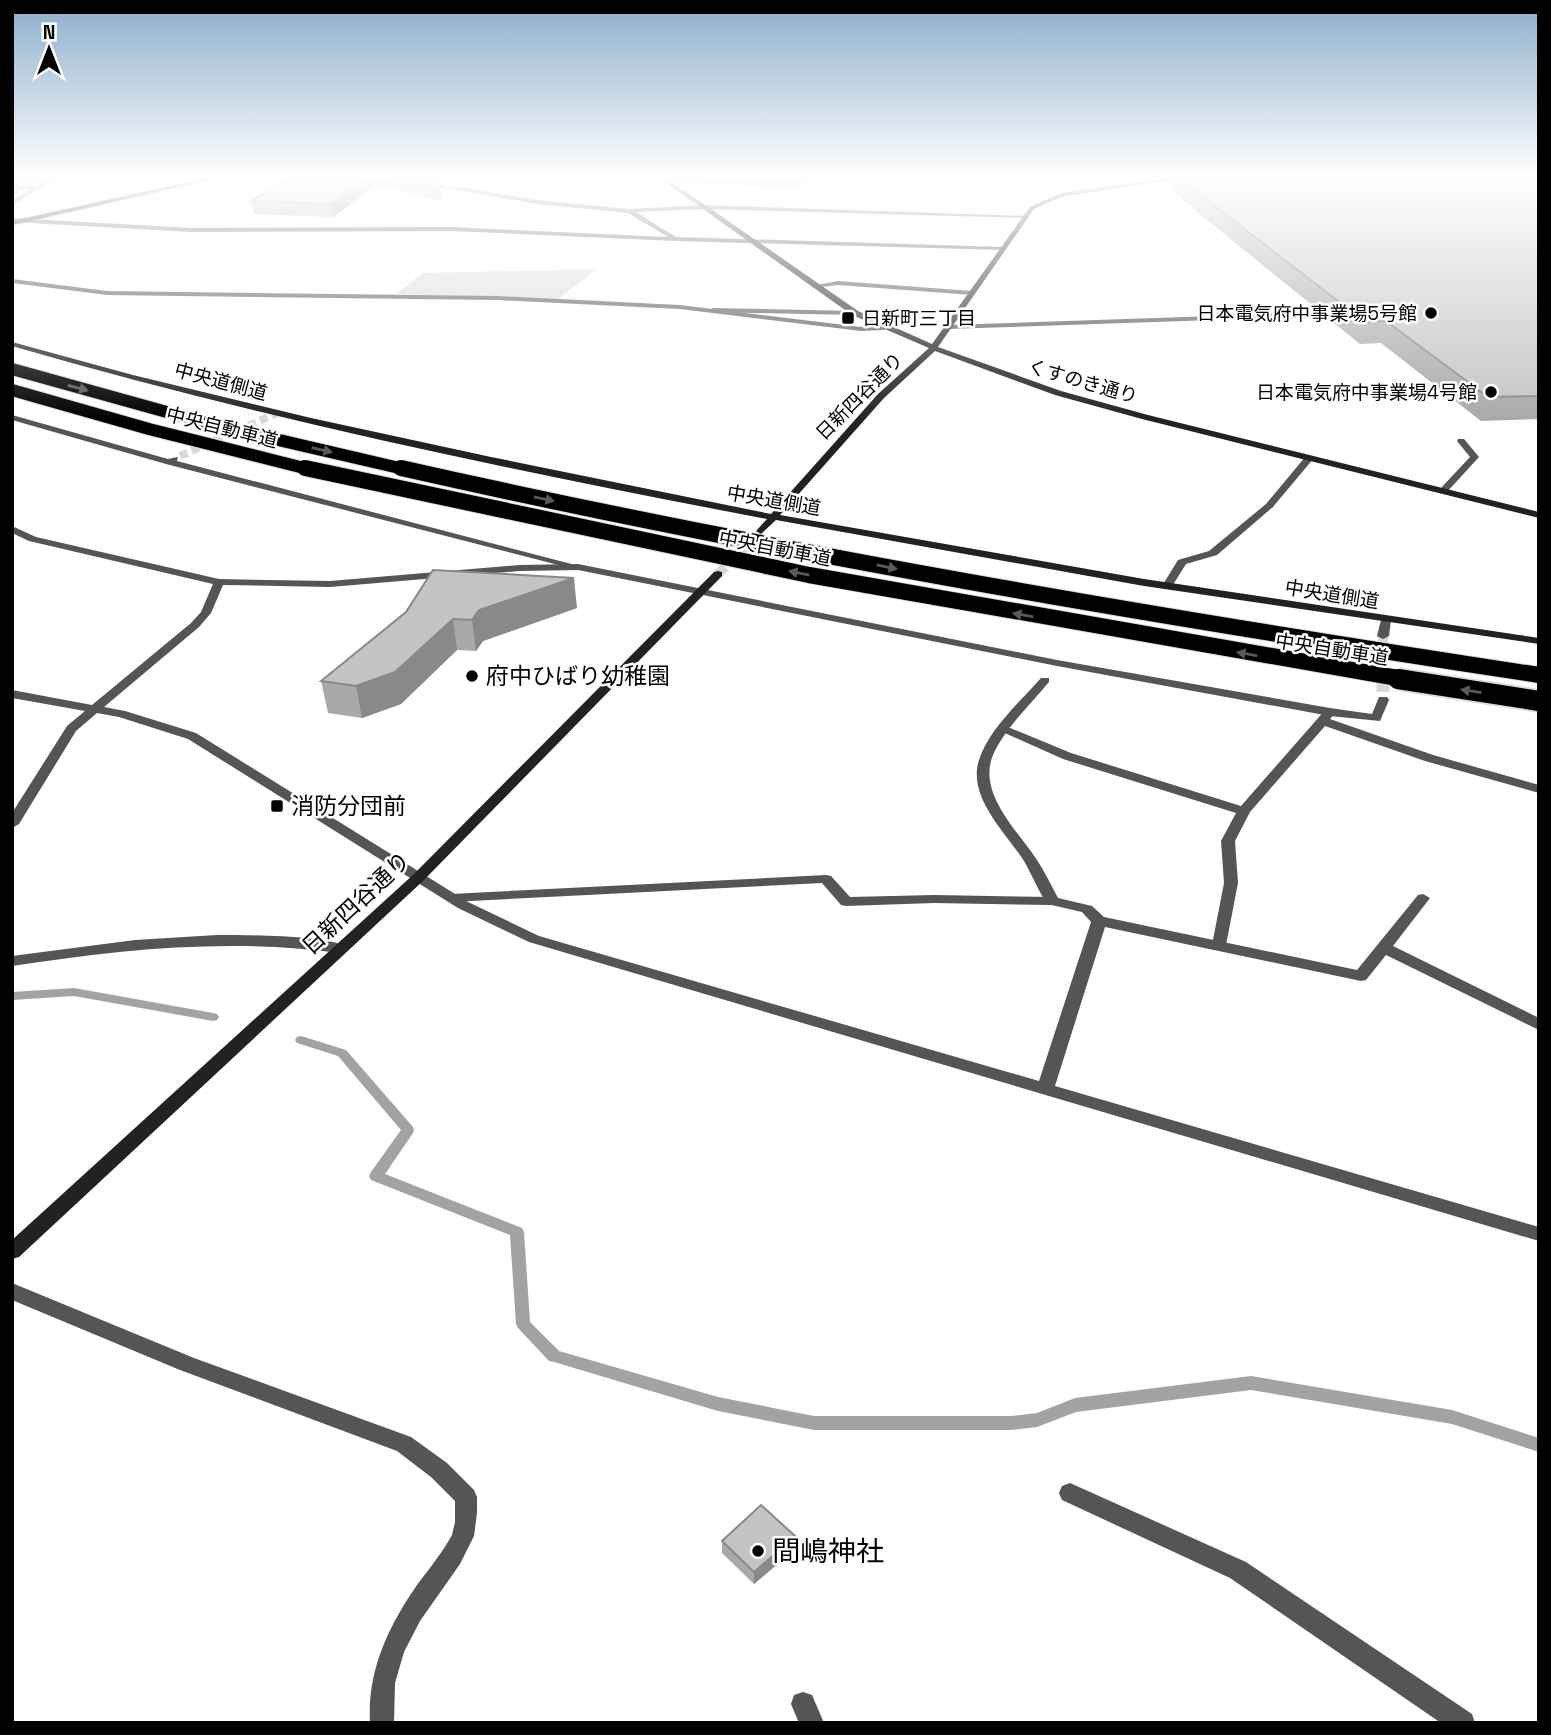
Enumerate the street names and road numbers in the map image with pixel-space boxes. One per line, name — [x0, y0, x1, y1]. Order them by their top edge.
street label: 日新四谷通り — [810, 347, 909, 446]
street label: くすのき通り — [1025, 354, 1141, 409]
street label: 中央道側道 — [172, 357, 270, 406]
street label: 中央自動車道 — [164, 402, 280, 453]
street label: 中央道側道 — [725, 480, 823, 521]
street label: 中央自動車道 — [717, 525, 833, 572]
street label: 中央道側道 — [1283, 575, 1381, 614]
street label: 中央自動車道 — [1274, 628, 1390, 671]
street label: 日新四谷通り — [295, 845, 417, 961]

